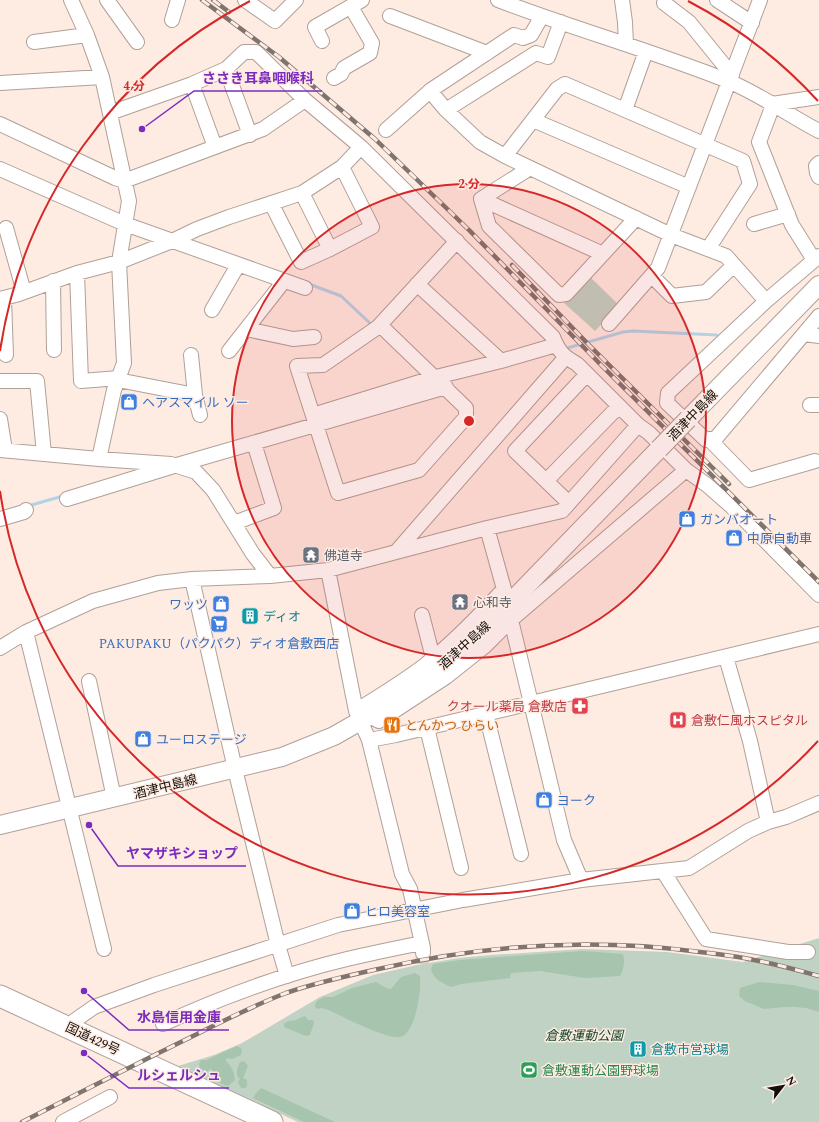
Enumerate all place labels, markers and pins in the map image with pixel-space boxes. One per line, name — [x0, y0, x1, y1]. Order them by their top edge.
callout: ささき耳鼻咽喉科 — [194, 65, 322, 91]
shop icon: ヘアスマイル ソー — [119, 392, 139, 412]
place label: ヘアスマイル ソー — [142, 393, 249, 413]
centre of rings — [462, 414, 476, 428]
shop icon: ガンバオート — [677, 509, 697, 529]
place label: ガンバオート — [700, 510, 778, 530]
shop icon: 中原自動車 — [724, 528, 744, 548]
place label: 中原自動車 — [747, 529, 812, 549]
temple icon: 佛道寺 — [301, 545, 321, 565]
place label: 佛道寺 — [324, 546, 363, 566]
temple icon: 心和寺 — [450, 592, 470, 612]
place label: 心和寺 — [473, 593, 512, 613]
shop icon: ワッツ — [211, 594, 231, 614]
place label: ワッツ — [169, 595, 208, 615]
building icon: ディオ — [240, 606, 260, 626]
place label: ディオ — [263, 607, 301, 627]
supermarket icon: PAKUPAKU（パクパク）ディオ倉敷西店 — [209, 614, 229, 634]
place label: PAKUPAKU（パクパク）ディオ倉敷西店 — [99, 634, 339, 654]
pharmacy icon: クオール薬局 倉敷店 — [570, 696, 590, 716]
place label: クオール薬局 倉敷店 — [447, 697, 567, 717]
hospital icon: 倉敷仁風ホスピタル — [668, 710, 688, 730]
place label: 倉敷仁風ホスピタル — [691, 711, 808, 731]
restaurant icon: とんかつ ひらい — [382, 715, 402, 735]
place label: とんかつ ひらい — [405, 716, 499, 736]
shop icon: ユーロステージ — [133, 729, 153, 749]
place label: ユーロステージ — [156, 730, 247, 750]
shop icon: ヨーク — [534, 790, 554, 810]
place label: ヨーク — [557, 791, 596, 811]
callout: ヤマザキショップ — [118, 840, 246, 866]
shop icon: ヒロ美容室 — [342, 901, 362, 921]
place label: ヒロ美容室 — [365, 902, 430, 922]
callout: 水島信用金庫 — [129, 1004, 229, 1030]
building icon: 倉敷市営球場 — [628, 1039, 648, 1059]
place label: 倉敷市営球場 — [651, 1040, 729, 1060]
sports icon: 倉敷運動公園野球場 — [519, 1060, 539, 1080]
place label: 倉敷運動公園野球場 — [542, 1061, 659, 1081]
callout: ルシェルシュ — [129, 1062, 229, 1088]

